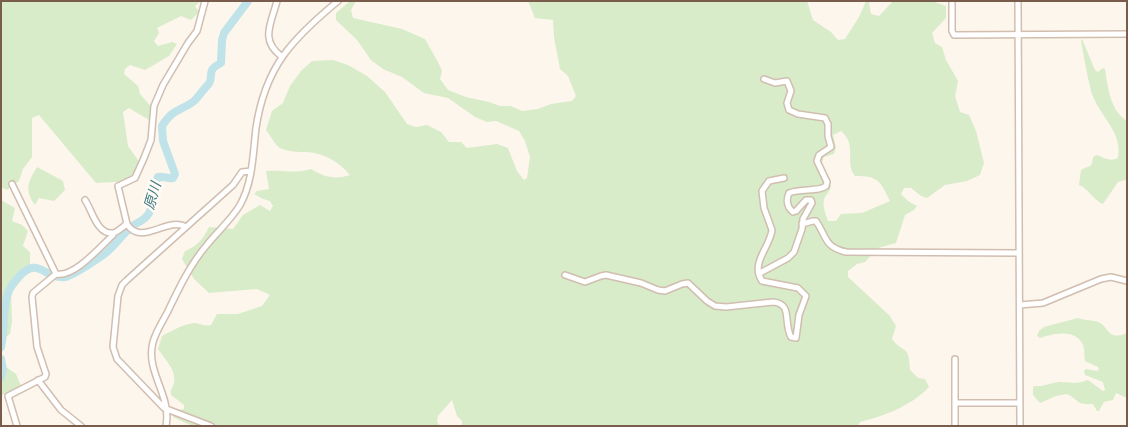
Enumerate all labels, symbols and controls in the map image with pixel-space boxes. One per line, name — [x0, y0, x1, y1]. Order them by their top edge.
water label: 原川 — [141, 180, 165, 212]

